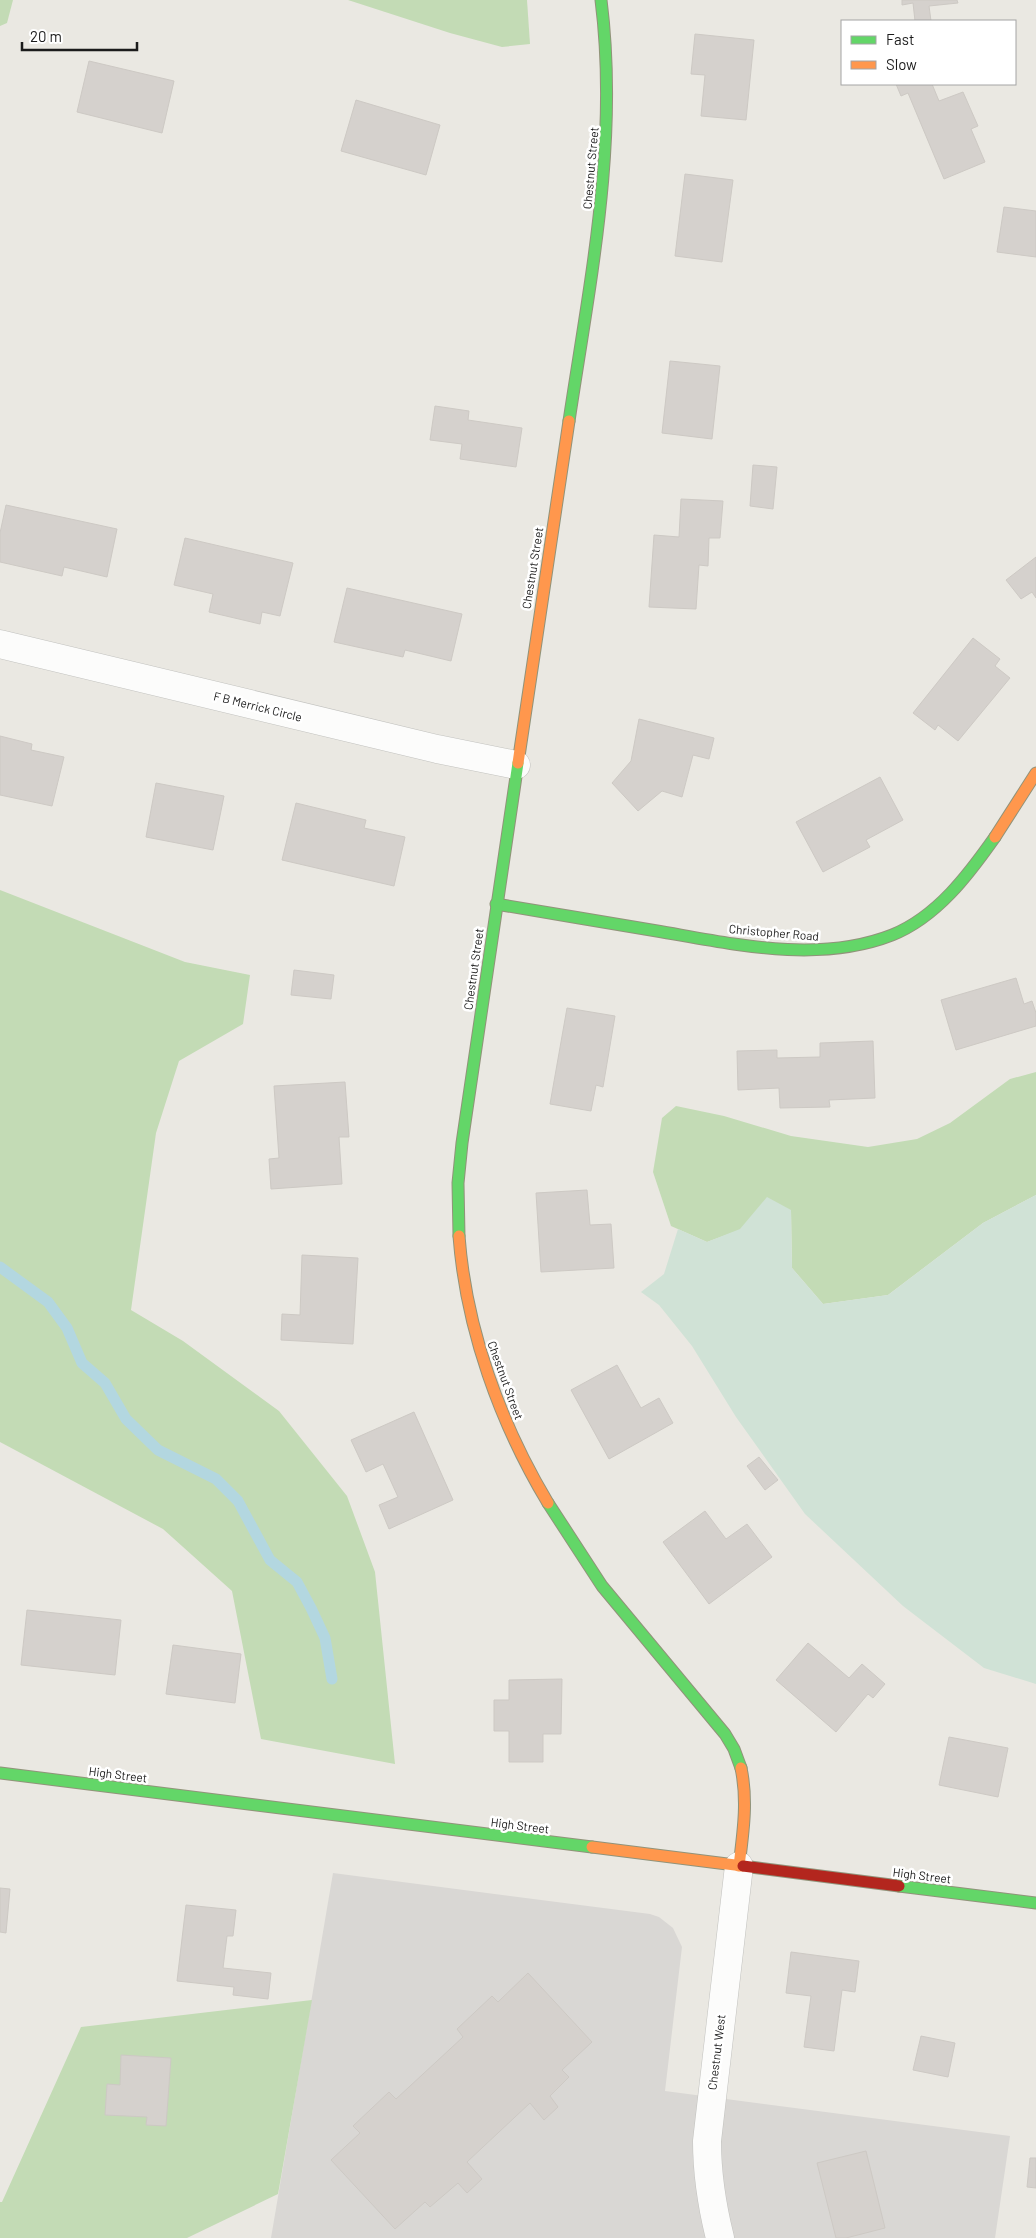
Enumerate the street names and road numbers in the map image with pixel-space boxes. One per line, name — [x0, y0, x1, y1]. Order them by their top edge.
street label: Chestnut Street — [579, 126, 601, 210]
street label: Chestnut Street — [519, 526, 545, 610]
street label: F B Merrick Circle — [212, 688, 304, 724]
street label: Christopher Road — [728, 921, 820, 943]
street label: Chestnut Street — [460, 927, 486, 1011]
street label: Chestnut Street — [485, 1339, 527, 1421]
street label: High Street — [88, 1763, 148, 1785]
street label: High Street — [490, 1814, 550, 1836]
street label: High Street — [892, 1864, 952, 1886]
street label: Chestnut West — [704, 2013, 728, 2091]

